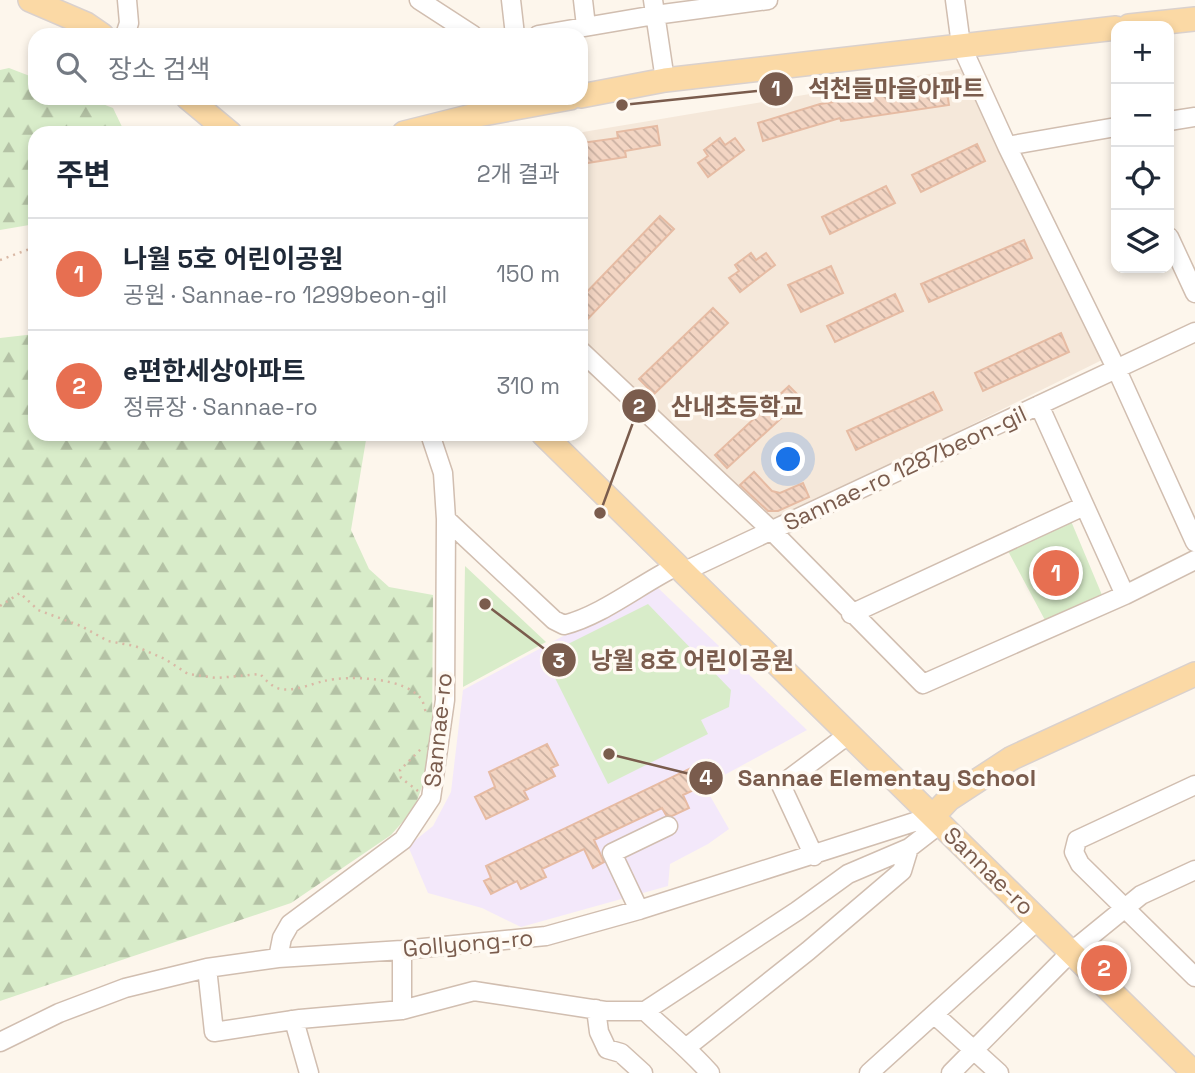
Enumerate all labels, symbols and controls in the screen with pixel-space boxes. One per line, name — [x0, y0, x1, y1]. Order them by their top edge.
map controls — [1111, 21, 1174, 273]
button: + — [1111, 21, 1174, 84]
search box — [28, 28, 588, 105]
icon: search — [52, 48, 90, 86]
text: 장소 검색 — [108, 52, 210, 86]
callout: 석천들마을아파트 — [759, 66, 999, 111]
text: 석천들마을아파트 — [808, 73, 984, 104]
text: 1 — [771, 75, 781, 102]
button: − — [1111, 84, 1174, 147]
button: locate — [1111, 147, 1174, 210]
text: 주변 — [56, 155, 111, 194]
text: 2개 결과 — [477, 159, 560, 189]
button: layers — [1111, 210, 1174, 273]
text: 나월 5호 어린이공원 — [123, 242, 343, 276]
text: 1 — [74, 259, 84, 289]
text: 150 m — [496, 259, 560, 289]
text: 공원 · Sannae-ro 1299beon-gil — [123, 280, 447, 310]
text: e편한세상아파트 — [123, 354, 305, 388]
text: 2 — [72, 371, 86, 401]
text: 310 m — [496, 371, 560, 401]
callout: 산내초등학교 — [622, 384, 817, 429]
text: 산내초등학교 — [671, 391, 803, 422]
text: 정류장 · Sannae-ro — [123, 392, 318, 422]
text: 2 — [633, 393, 645, 420]
street label: Sannae-ro 1287beon-gil — [779, 398, 1031, 538]
your location — [771, 442, 805, 476]
pin: 1 — [1033, 547, 1079, 599]
callout: 낭월 8호 어린이공원 — [541, 638, 808, 683]
text: 낭월 8호 어린이공원 — [590, 645, 794, 676]
text: 3 — [553, 647, 565, 674]
street label: Sannae-ro — [417, 671, 459, 789]
callout: Sannae Elementay School — [689, 756, 1050, 801]
text: Sannae Elementay School — [738, 762, 1036, 793]
text: 4 — [699, 764, 713, 791]
street label: Sannae-ro — [937, 820, 1041, 922]
street label: Gollyong-ro — [402, 922, 534, 964]
pin: 2 — [1081, 942, 1127, 994]

